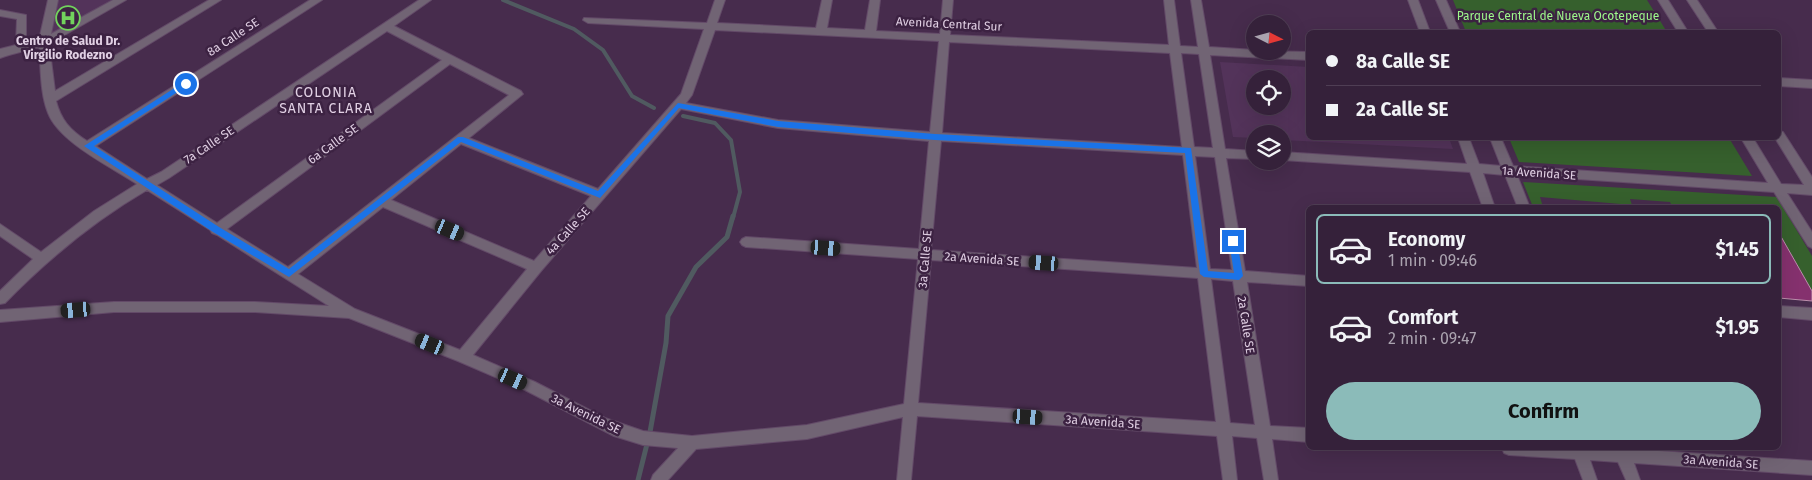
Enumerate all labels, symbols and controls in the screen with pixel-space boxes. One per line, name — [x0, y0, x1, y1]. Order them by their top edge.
hospital icon: Centro de Salud Dr. Virgilio Rodezno — [55, 5, 81, 31]
park label: Parque Central de Nueva Ocotepeque — [1457, 9, 1659, 23]
street label: Avenida Central Sur — [895, 14, 1003, 34]
street label: 8a Calle SE — [204, 15, 262, 59]
north arrow — [1246, 15, 1291, 60]
map controls — [1246, 15, 1291, 170]
place label: Centro de Salud Dr. Virgilio Rodezno — [16, 34, 120, 62]
text: 8a Calle SE — [1356, 50, 1450, 73]
button: locate — [1246, 70, 1291, 115]
route start — [175, 73, 197, 95]
district label: COLONIA SANTA CLARA — [279, 84, 373, 117]
text: 2a Calle SE — [1356, 98, 1449, 121]
street label: 6a Calle SE — [305, 121, 361, 167]
street label: 7a Calle SE — [181, 123, 237, 167]
button: layers — [1246, 125, 1291, 170]
street label: 1a Avenida SE — [1501, 163, 1577, 183]
street label: 4a Calle SE — [543, 204, 593, 258]
car — [433, 217, 466, 243]
icon: car — [1328, 227, 1373, 272]
text: Economy — [1388, 228, 1465, 251]
street label: 3a Calle SE — [915, 229, 935, 289]
route end — [1222, 230, 1244, 252]
text: $1.45 — [1716, 238, 1759, 261]
car — [810, 239, 841, 257]
street label: 2a Avenida SE — [944, 249, 1020, 269]
text: 1 min · 09:46 — [1388, 251, 1477, 270]
car — [1028, 254, 1059, 272]
street label: 2a Calle SE — [1235, 295, 1257, 355]
car — [60, 301, 91, 319]
icon: car — [1328, 305, 1373, 350]
text: Comfort — [1388, 306, 1458, 329]
text: $1.95 — [1715, 316, 1759, 339]
text: 2 min · 09:47 — [1388, 329, 1476, 348]
car — [413, 331, 446, 357]
car — [496, 366, 529, 392]
button: Confirm — [1326, 382, 1761, 440]
street label: 3a Avenida SE — [549, 391, 623, 437]
car — [1012, 408, 1043, 426]
street label: 3a Avenida SE — [1065, 412, 1141, 432]
street label: 3a Avenida SE — [1683, 452, 1759, 472]

